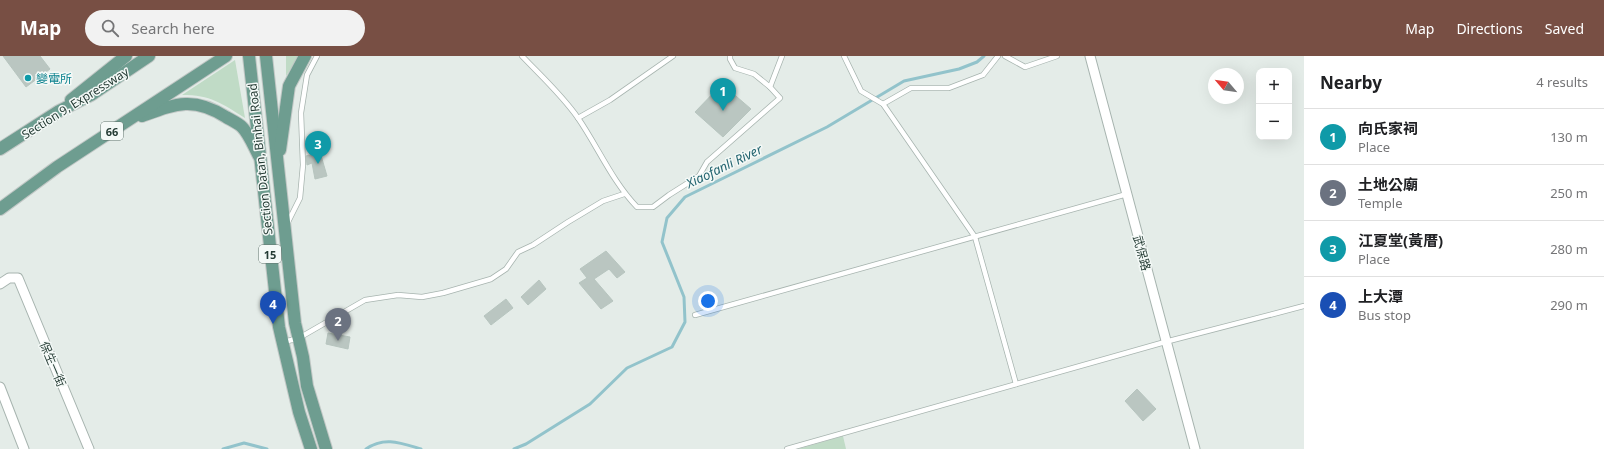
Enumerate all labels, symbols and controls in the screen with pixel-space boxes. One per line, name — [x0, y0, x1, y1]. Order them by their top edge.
search box — [85, 10, 365, 46]
text: Map — [20, 15, 61, 41]
icon: search — [99, 17, 121, 39]
text: Search here — [131, 18, 215, 38]
text: Map — [1405, 19, 1434, 38]
text: Directions — [1456, 19, 1523, 38]
text: Saved — [1545, 19, 1584, 38]
street label: Section 9, Expressway — [18, 63, 132, 143]
north arrow — [1208, 68, 1244, 104]
map controls — [1256, 68, 1292, 140]
button: + — [1256, 68, 1292, 104]
place label: 變電所 — [36, 70, 72, 87]
text: Nearby — [1320, 71, 1382, 94]
marker: 變電所 — [23, 73, 33, 83]
text: 4 results — [1536, 73, 1588, 91]
pin: 1 — [710, 78, 736, 111]
street label: Section Datan, Binhai Road — [244, 82, 276, 236]
button: − — [1256, 104, 1292, 140]
text: 向氏家祠 — [1358, 118, 1418, 138]
road number: 66 — [101, 122, 123, 140]
text: 1 — [1329, 128, 1337, 146]
text: 130 m — [1550, 128, 1588, 146]
pin: 3 — [305, 131, 331, 164]
text: Place — [1358, 138, 1390, 156]
water label: Xiaofanli River — [682, 139, 766, 193]
text: 土地公廟 — [1358, 174, 1418, 194]
text: 2 — [1329, 184, 1337, 202]
text: 250 m — [1550, 184, 1588, 202]
text: Temple — [1358, 194, 1403, 212]
text: 江夏堂(黃厝) — [1358, 230, 1443, 250]
street label: 武保路 — [1129, 233, 1155, 273]
text: 3 — [1329, 240, 1337, 258]
text: 280 m — [1550, 240, 1588, 258]
road number: 15 — [259, 245, 281, 263]
text: Place — [1358, 250, 1390, 268]
text: 上大潭 — [1358, 286, 1403, 306]
pin: 4 — [260, 291, 286, 324]
your location — [698, 291, 718, 311]
text: 4 — [1329, 296, 1337, 314]
text: 290 m — [1550, 296, 1588, 314]
text: Bus stop — [1358, 306, 1411, 324]
pin: 2 — [325, 308, 351, 341]
street label: 保生一街 — [36, 339, 70, 389]

